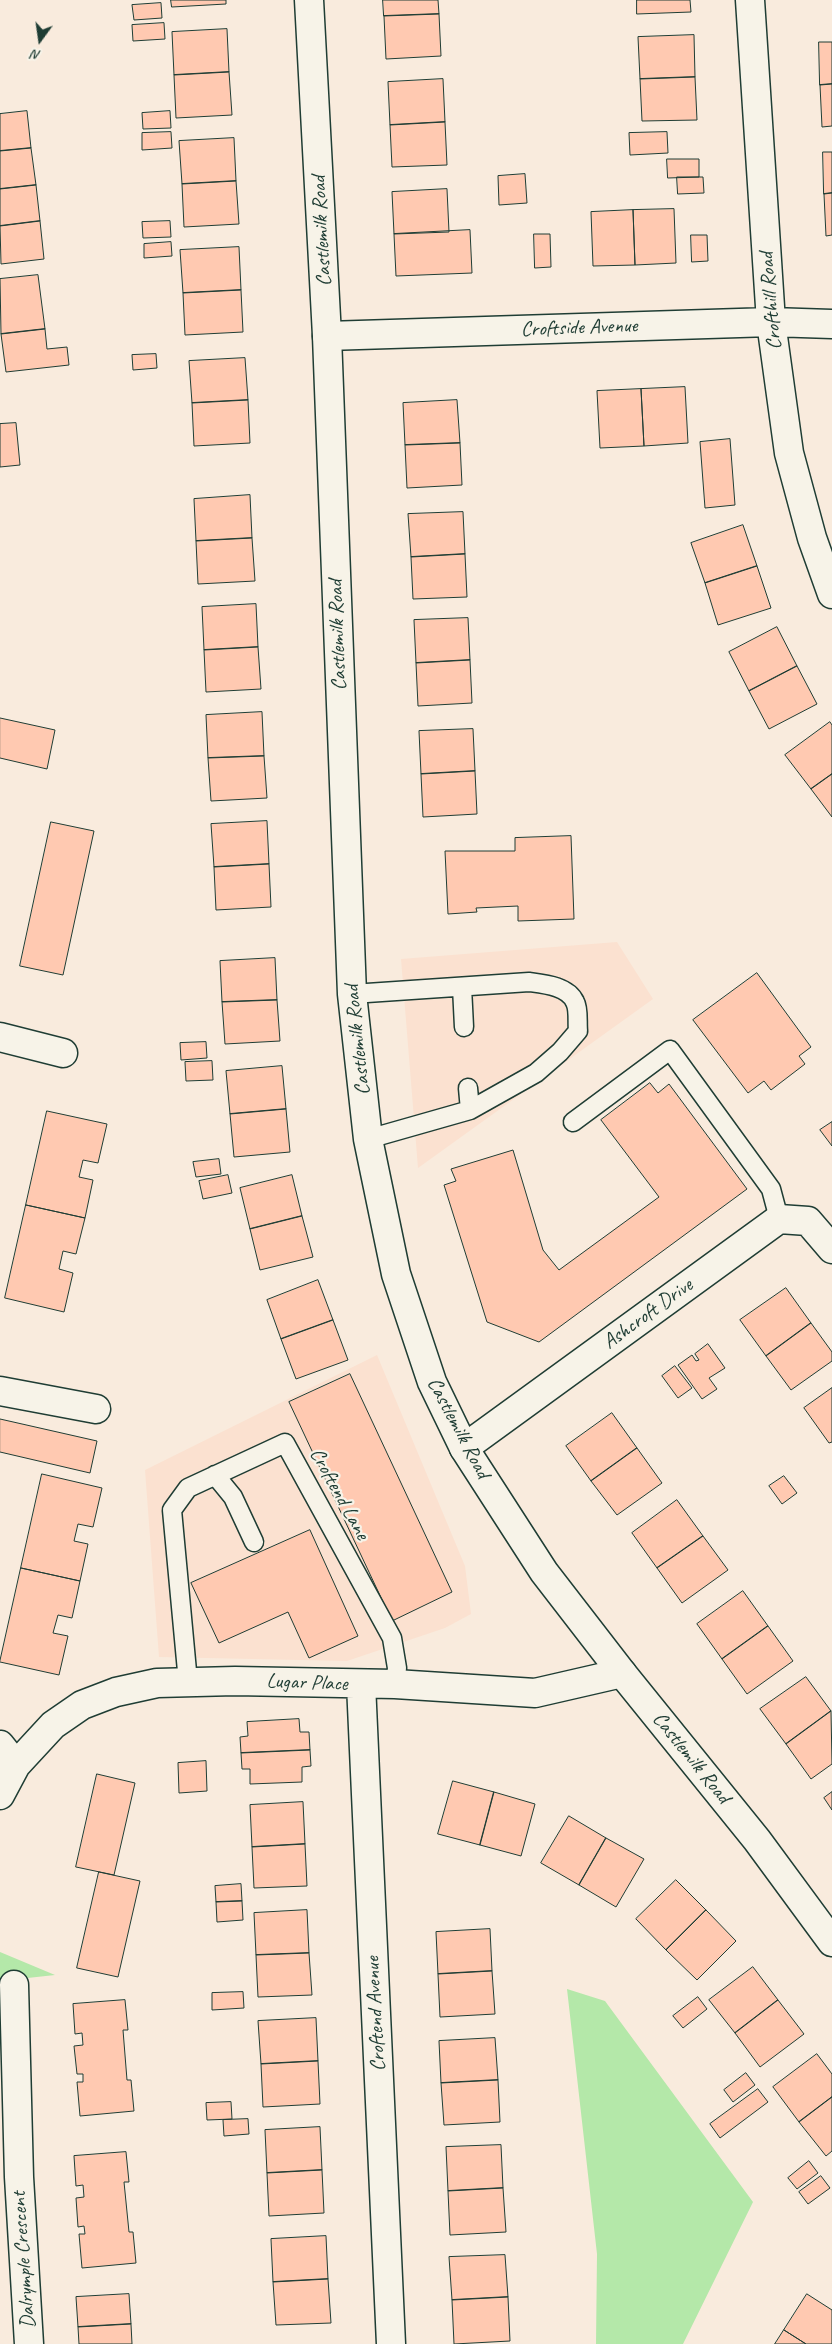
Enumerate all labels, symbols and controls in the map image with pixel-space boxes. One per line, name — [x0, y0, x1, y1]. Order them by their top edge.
north arrow — [15, 15, 65, 65]
text: N — [30, 46, 43, 64]
street label: Castlemilk Road — [307, 175, 337, 287]
street label: Crofthill Road — [754, 251, 788, 351]
street label: Croftside Avenue — [520, 313, 638, 343]
street label: Castlemilk Road — [323, 579, 353, 691]
street label: Castlemilk Road — [340, 984, 376, 1096]
street label: Ashcroft Drive — [598, 1273, 698, 1355]
street label: Castlemilk Road — [421, 1373, 495, 1483]
street label: Croftend Lane — [303, 1444, 375, 1544]
street label: Lugar Place — [266, 1669, 348, 1697]
street label: Castlemilk Road — [646, 1707, 736, 1809]
street label: Croftend Avenue — [360, 1956, 392, 2072]
street label: Dalrymple Crescent — [7, 2191, 41, 2329]

